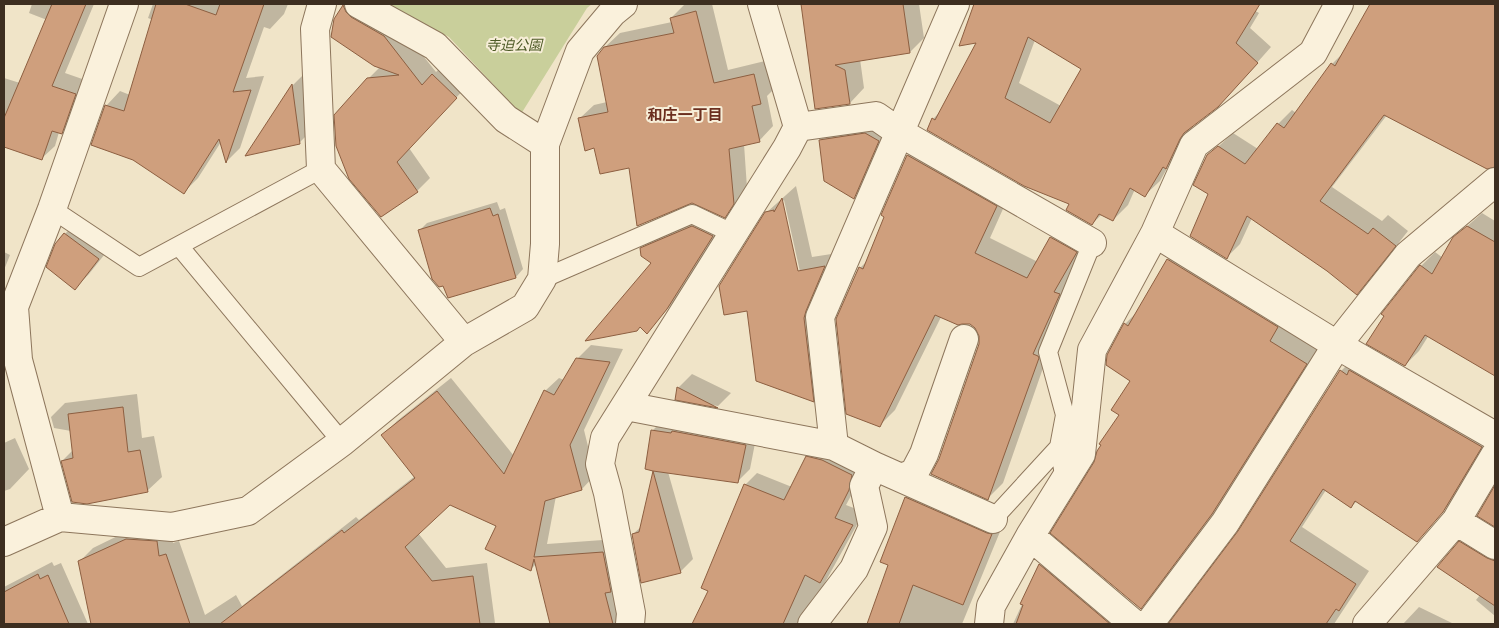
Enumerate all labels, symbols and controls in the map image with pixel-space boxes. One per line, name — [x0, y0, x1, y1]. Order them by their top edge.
park label: 寺迫公園 — [486, 37, 544, 53]
district label: 和庄一丁目 — [647, 107, 723, 123]

